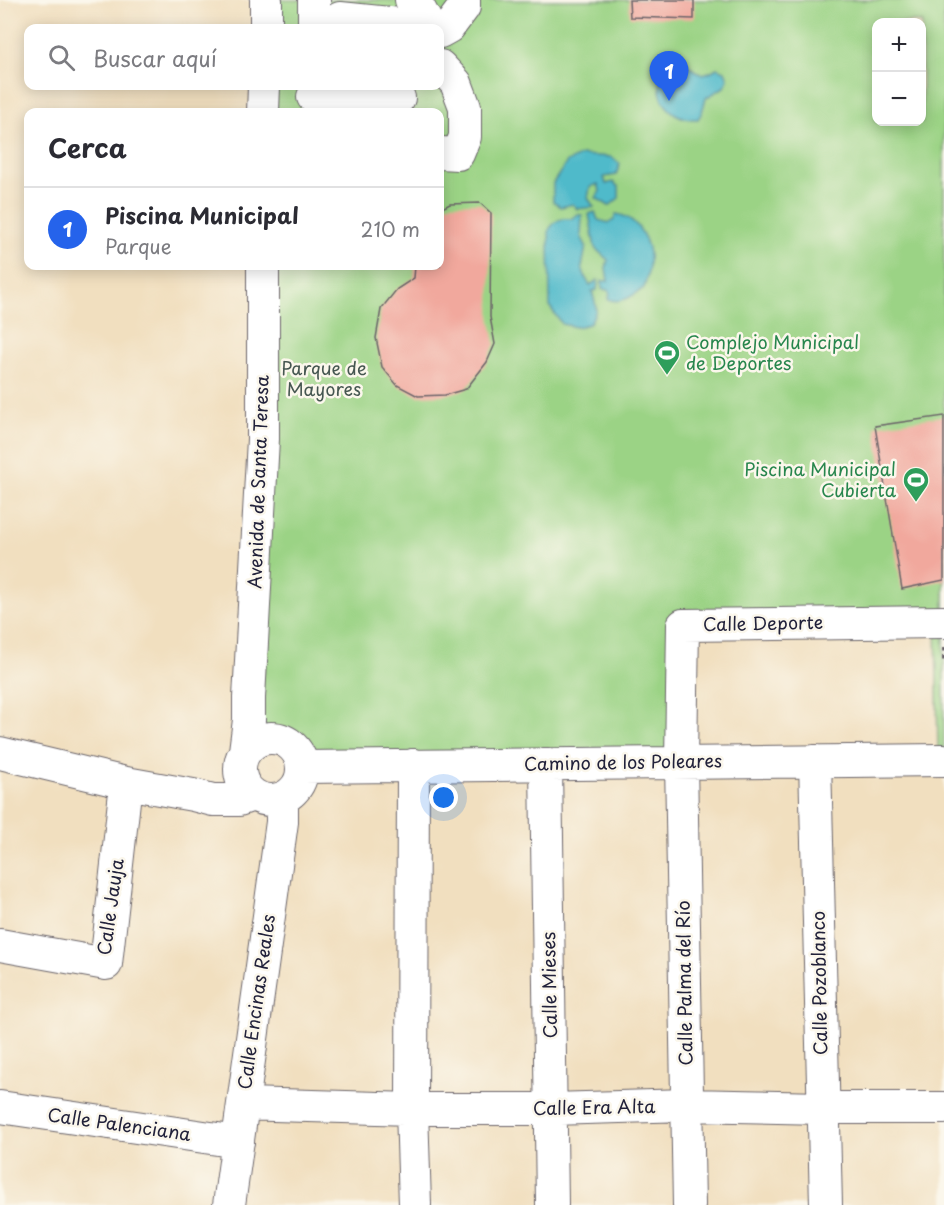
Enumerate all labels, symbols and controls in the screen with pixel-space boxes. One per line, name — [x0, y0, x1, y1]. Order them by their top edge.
map controls — [872, 18, 926, 126]
button: + — [872, 18, 926, 72]
search box — [24, 24, 444, 90]
icon: search — [45, 41, 78, 74]
text: Buscar aquí — [93, 41, 217, 74]
pin: 1 — [650, 51, 688, 101]
button: − — [872, 72, 926, 126]
text: Cerca — [48, 128, 127, 167]
text: Piscina Municipal — [105, 198, 299, 231]
text: 1 — [63, 214, 72, 244]
text: 210 m — [361, 214, 420, 244]
text: Parque — [105, 231, 172, 261]
place label: Complejo Municipal de Deportes — [686, 328, 859, 376]
sports icon: Complejo Municipal de Deportes — [652, 338, 682, 376]
park label: Parque de Mayores — [281, 354, 367, 402]
street label: Avenida de Santa Teresa — [240, 374, 275, 589]
place label: Piscina Municipal Cubierta — [744, 455, 897, 503]
sports icon: Piscina Municipal Cubierta — [901, 465, 931, 503]
street label: Calle Deporte — [703, 608, 823, 637]
street label: Camino de los Poleares — [524, 746, 722, 777]
your location — [429, 783, 458, 812]
street label: Calle Jauja — [89, 856, 130, 957]
street label: Calle Palma del Río — [669, 900, 698, 1066]
street label: Calle Pozoblanco — [804, 911, 833, 1055]
street label: Calle Encinas Reales — [230, 913, 281, 1091]
street label: Calle Mieses — [534, 931, 563, 1039]
street label: Calle Era Alta — [533, 1092, 656, 1121]
street label: Calle Palenciana — [46, 1100, 193, 1147]

